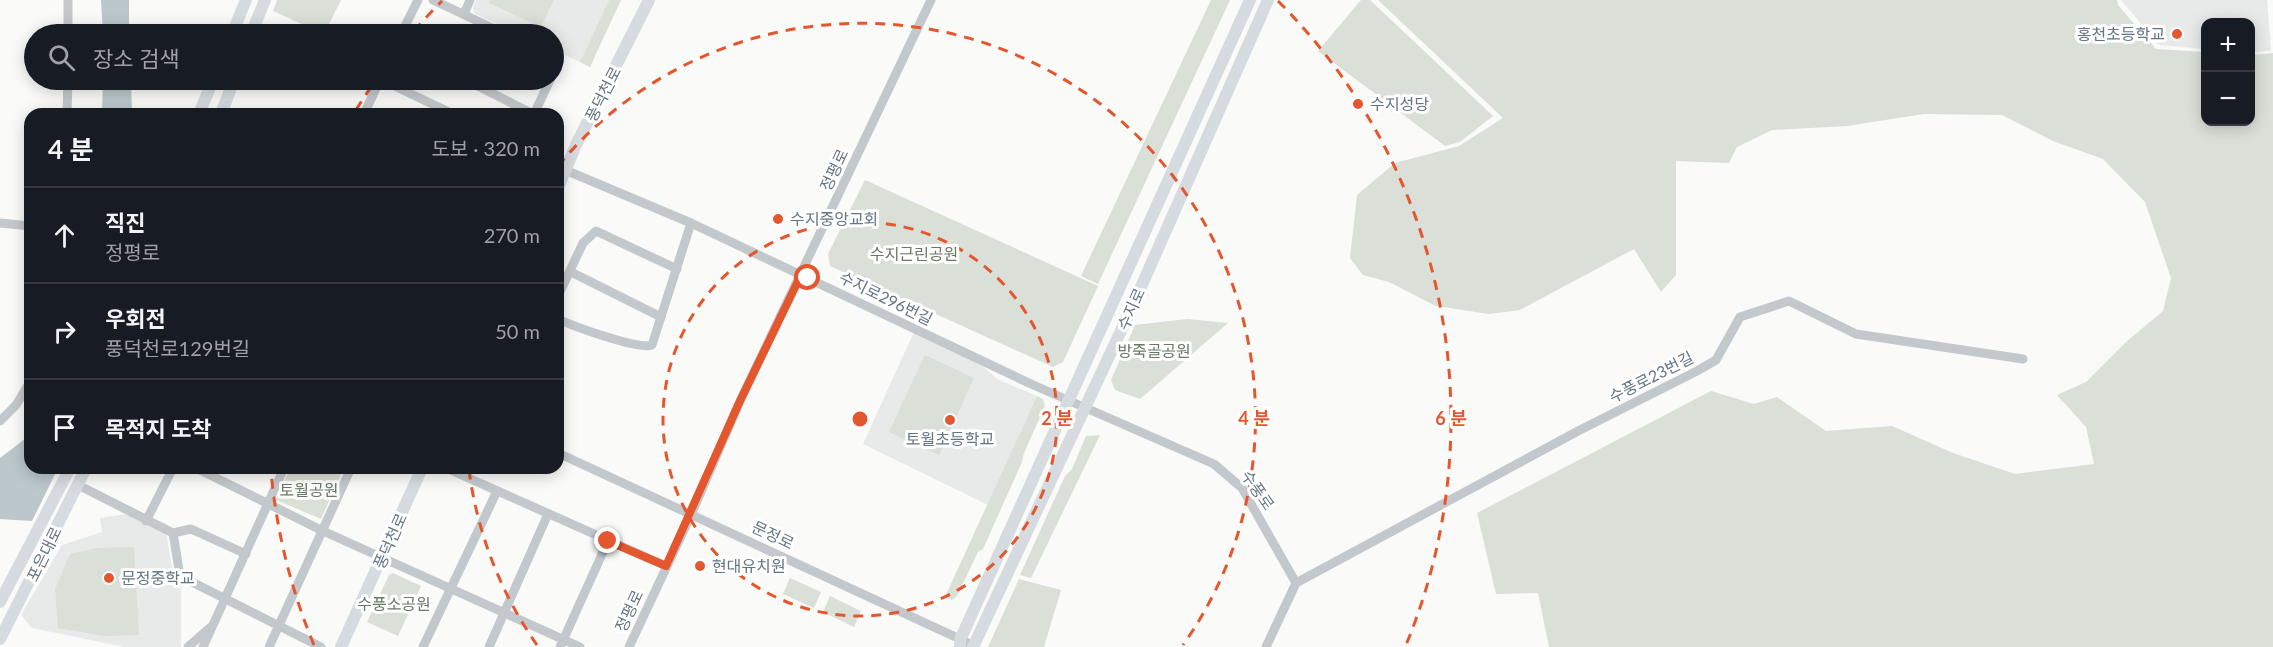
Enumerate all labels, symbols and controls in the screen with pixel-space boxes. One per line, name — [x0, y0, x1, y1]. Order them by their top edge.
map controls — [2201, 18, 2255, 126]
button: + — [2201, 18, 2255, 72]
search box — [24, 24, 564, 90]
place label: 홍천초등학교 — [2077, 24, 2165, 43]
marker: 홍천초등학교 — [2170, 27, 2184, 41]
icon: search — [45, 41, 78, 74]
text: 장소 검색 — [93, 45, 180, 72]
street label: 풍덕천로 — [581, 63, 625, 124]
button: − — [2201, 72, 2255, 126]
place label: 수지성당 — [1370, 94, 1429, 113]
marker: 수지성당 — [1351, 97, 1365, 111]
text: 4 분 — [48, 133, 93, 165]
text: 도보 · 320 m — [431, 136, 540, 160]
street label: 정평로 — [816, 146, 852, 194]
text: 직진 — [105, 209, 145, 236]
place label: 수지중앙교회 — [790, 209, 878, 228]
marker: 수지중앙교회 — [771, 212, 785, 226]
icon: ahead — [48, 219, 81, 252]
text: 270 m — [484, 223, 540, 247]
text: 정평로 — [105, 240, 160, 264]
park label: 수지근린공원 — [870, 244, 958, 263]
route start — [794, 264, 820, 290]
street label: 수지로296번길 — [836, 267, 936, 328]
street label: 수지로 — [1113, 285, 1148, 333]
text: 우회전 — [105, 305, 166, 332]
icon: right — [48, 315, 81, 348]
text: 50 m — [495, 319, 540, 343]
text: 풍덕천로129번길 — [105, 336, 250, 360]
park label: 방죽골공원 — [1117, 341, 1191, 360]
street label: 수풍로23번길 — [1605, 347, 1696, 406]
text: 2 분 — [1041, 407, 1073, 429]
text: 4 분 — [1238, 407, 1270, 429]
text: 6 분 — [1435, 407, 1467, 429]
centre of rings — [850, 409, 870, 429]
icon: arrive — [48, 411, 81, 444]
marker: 토월초등학교 — [943, 413, 957, 427]
text: 목적지 도착 — [105, 415, 212, 442]
place label: 토월초등학교 — [906, 429, 994, 448]
street label: 수풍로 — [1238, 466, 1279, 513]
park label: 토월공원 — [280, 480, 338, 499]
street label: 풍덕천로 — [369, 510, 410, 572]
street label: 문정로 — [749, 517, 797, 553]
street label: 포은대로 — [22, 523, 65, 584]
route end — [594, 527, 620, 553]
place label: 현대유치원 — [712, 556, 786, 575]
marker: 현대유치원 — [693, 559, 707, 573]
place label: 문정중학교 — [121, 568, 195, 587]
marker: 문정중학교 — [102, 571, 116, 585]
street label: 정평로 — [611, 587, 647, 635]
park label: 수풍소공원 — [357, 594, 431, 613]

